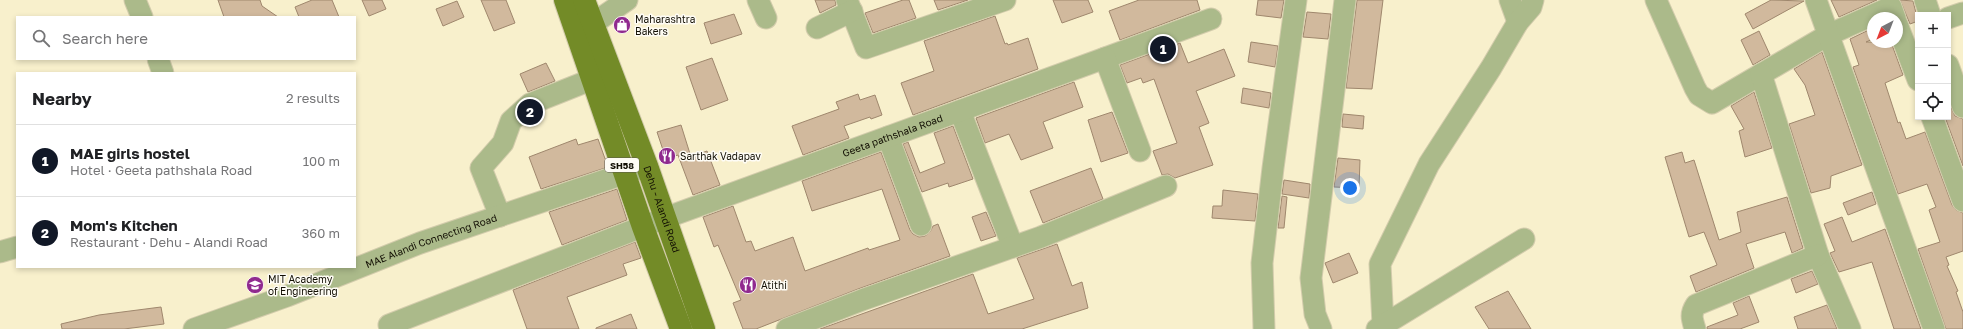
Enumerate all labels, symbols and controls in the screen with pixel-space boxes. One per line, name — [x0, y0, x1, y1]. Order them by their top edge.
north arrow — [1867, 12, 1903, 48]
map controls — [1915, 12, 1951, 120]
button: + — [1915, 12, 1951, 48]
place label: Maharashtra Bakers — [635, 13, 695, 37]
shop icon: Maharashtra Bakers — [612, 15, 632, 35]
search box — [16, 16, 356, 60]
icon: search — [30, 27, 52, 49]
text: Search here — [62, 29, 148, 47]
pin: 1 — [1150, 34, 1176, 64]
button: − — [1915, 48, 1951, 84]
button: locate — [1915, 84, 1951, 120]
text: Nearby — [32, 88, 92, 109]
text: 2 results — [286, 90, 340, 106]
pin: 2 — [517, 97, 543, 127]
street label: Geeta pathshala Road — [841, 112, 944, 159]
text: MAE girls hostel — [70, 144, 190, 162]
restaurant icon: Sarthak Vadapav — [657, 146, 677, 166]
place label: Sarthak Vadapav — [680, 150, 761, 162]
text: 1 — [42, 153, 48, 169]
text: 100 m — [303, 153, 340, 169]
road number: SH58 — [605, 158, 639, 172]
text: Hotel · Geeta pathshala Road — [70, 162, 252, 178]
street label: Dehu - Alandi Road — [641, 164, 683, 254]
your location — [1340, 178, 1360, 198]
street label: MAE Alandi Connecting Road — [363, 211, 498, 270]
text: Mom's Kitchen — [70, 216, 178, 234]
text: 2 — [41, 225, 49, 241]
text: 360 m — [302, 225, 340, 241]
text: Restaurant · Dehu - Alandi Road — [70, 234, 268, 250]
place label: MIT Academy of Engineering — [268, 273, 338, 297]
school or university icon: MIT Academy of Engineering — [245, 275, 265, 295]
restaurant icon: Atithi — [738, 275, 758, 295]
place label: Atithi — [761, 279, 787, 291]

